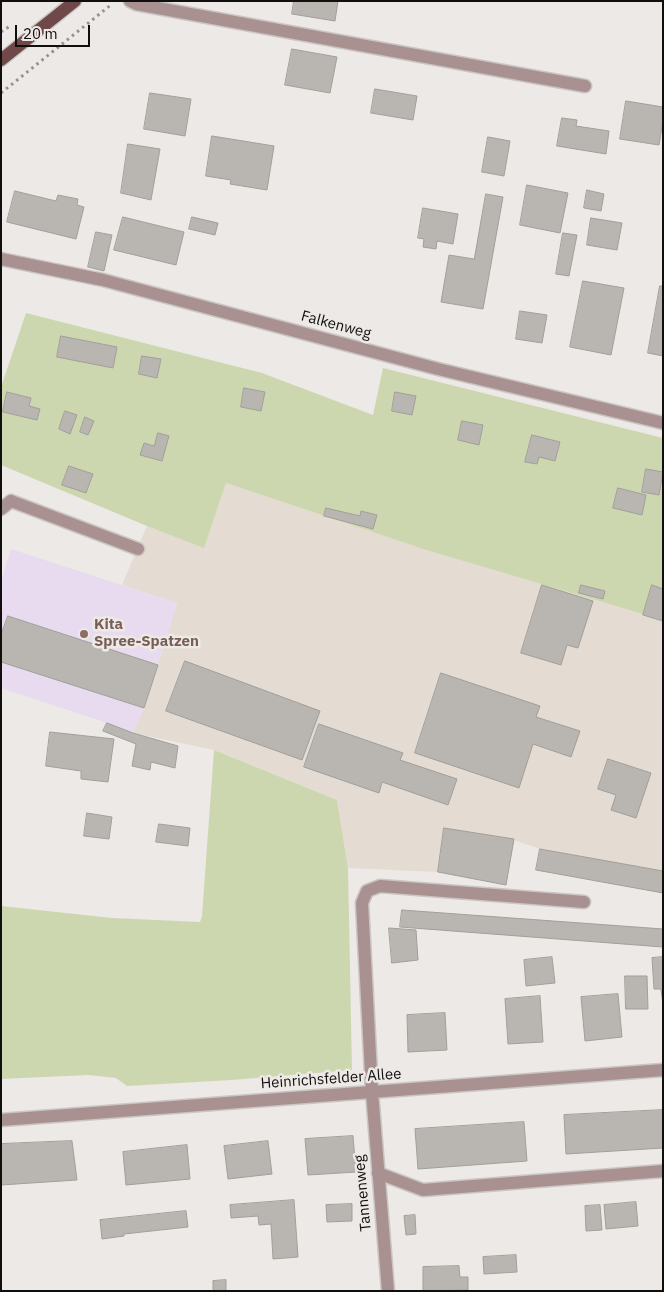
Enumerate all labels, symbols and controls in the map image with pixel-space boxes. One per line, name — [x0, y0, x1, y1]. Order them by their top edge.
scale bar — [18, 15, 92, 47]
text: 20 m — [23, 24, 58, 43]
street label: Falkenweg — [299, 307, 373, 343]
place label: Kita Spree-Spatzen — [94, 616, 199, 651]
marker: Kita Spree-Spatzen — [78, 628, 90, 640]
street label: Heinrichsfelder Allee — [260, 1065, 402, 1093]
street label: Tannenweg — [351, 1154, 375, 1232]

